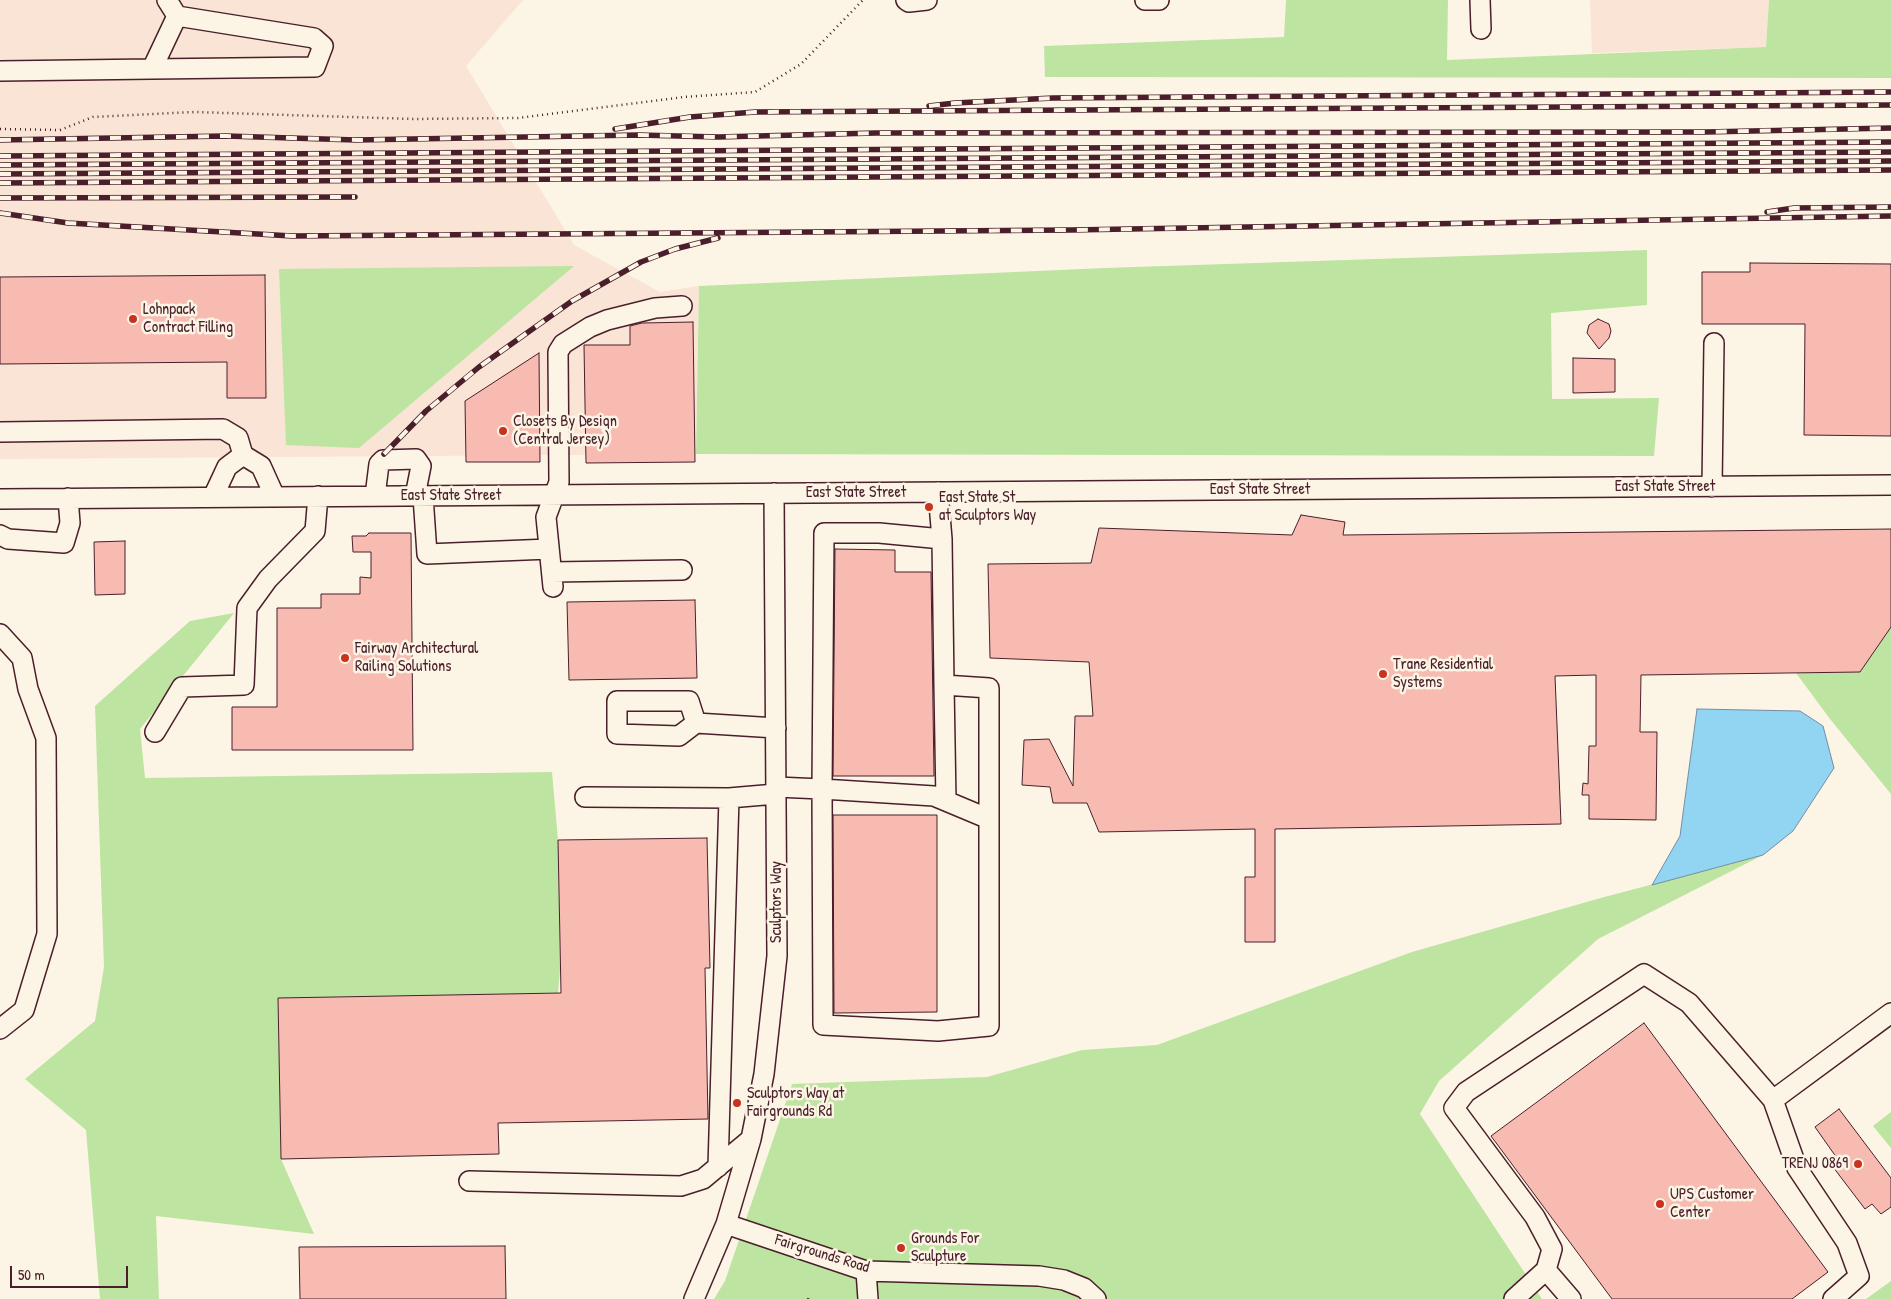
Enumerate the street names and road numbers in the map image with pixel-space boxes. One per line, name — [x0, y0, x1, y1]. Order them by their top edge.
street label: East State Street — [1615, 477, 1715, 497]
street label: East State Street — [1210, 480, 1310, 500]
street label: East State Street — [806, 483, 906, 503]
street label: East State Street — [401, 486, 501, 506]
street label: Sculptors Way — [767, 861, 787, 943]
street label: Fairgrounds Road — [772, 1231, 872, 1277]

